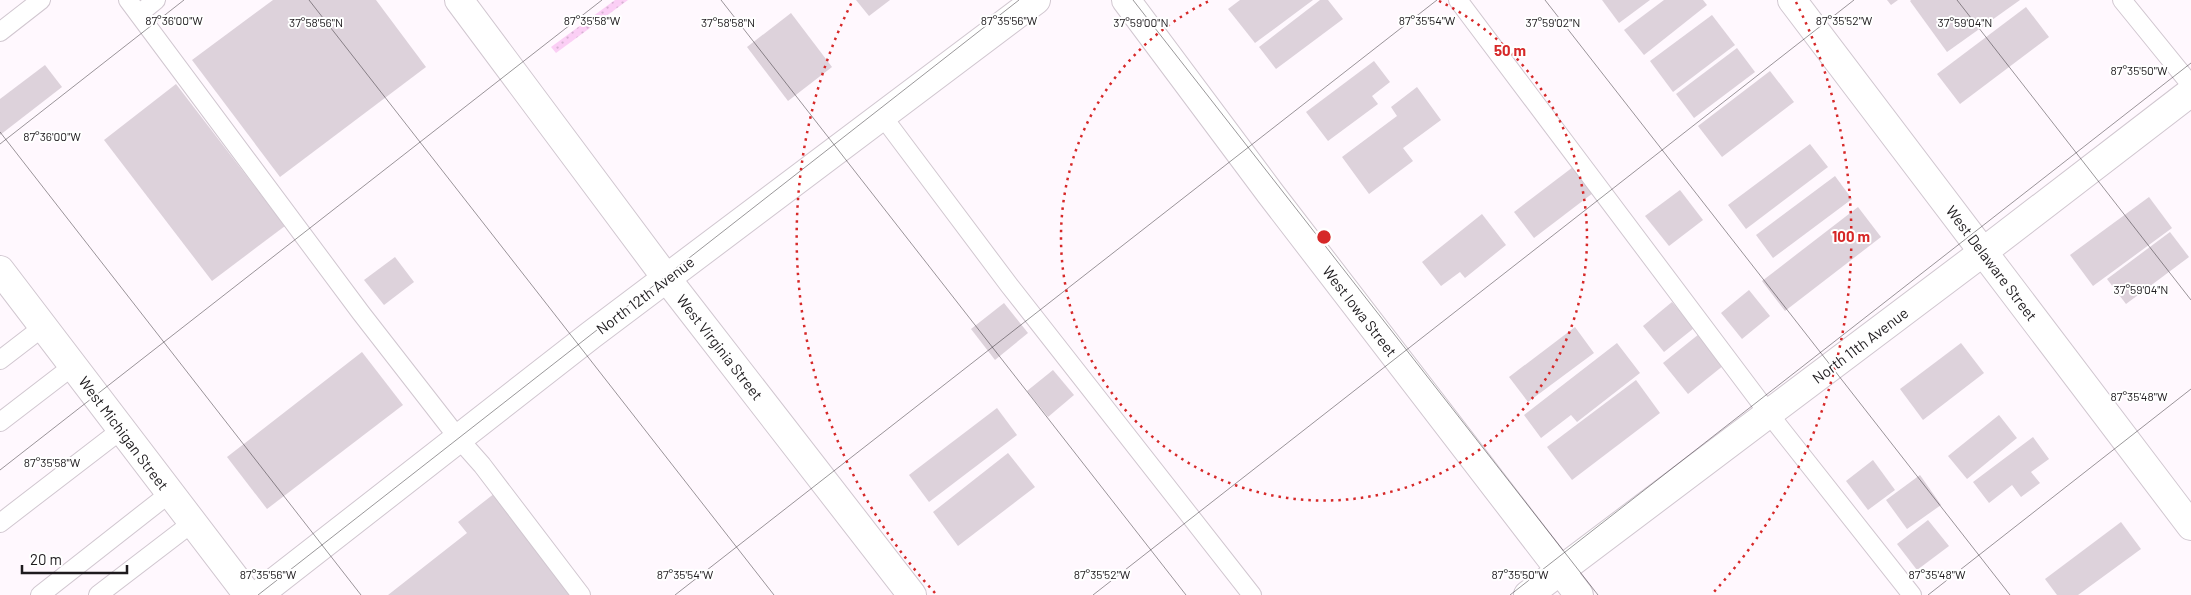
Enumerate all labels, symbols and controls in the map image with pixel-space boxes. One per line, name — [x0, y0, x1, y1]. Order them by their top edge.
text: 87°36'00"W — [145, 13, 203, 27]
text: 87°35'58"W — [564, 13, 621, 27]
text: 87°35'56"W — [981, 13, 1038, 27]
text: 87°35'54"W — [1399, 13, 1456, 27]
text: 87°35'52"W — [1816, 13, 1873, 27]
text: 37°58'56"N — [289, 15, 343, 29]
text: 37°58'58"N — [701, 15, 755, 29]
text: 37°59'00"N — [1113, 15, 1169, 29]
text: 37°59'02"N — [1526, 15, 1580, 29]
text: 37°59'04"N — [1938, 15, 1992, 29]
text: 50 m — [1494, 41, 1526, 59]
text: 87°35'50"W — [2110, 63, 2168, 77]
text: 87°36'00"W — [23, 129, 81, 143]
street label: West Delaware Street — [1943, 202, 2041, 324]
text: 100 m — [1832, 227, 1870, 245]
centre of rings — [1315, 228, 1333, 246]
street label: North 12th Avenue — [592, 252, 698, 338]
street label: West Iowa Street — [1319, 262, 1401, 360]
text: 37°59'04"N — [2114, 282, 2168, 296]
street label: West Virginia Street — [673, 291, 767, 403]
street label: North 11th Avenue — [1809, 303, 1911, 387]
street label: West Michigan Street — [75, 372, 173, 494]
text: 87°35'48"W — [2111, 389, 2168, 403]
text: 87°35'58"W — [24, 455, 81, 469]
scale bar — [22, 542, 128, 574]
text: 20 m — [30, 550, 62, 568]
text: 87°35'56"W — [240, 567, 297, 581]
text: 87°35'54"W — [657, 567, 714, 581]
text: 87°35'52"W — [1074, 567, 1131, 581]
text: 87°35'50"W — [1491, 567, 1549, 581]
text: 87°35'48"W — [1909, 567, 1966, 581]

